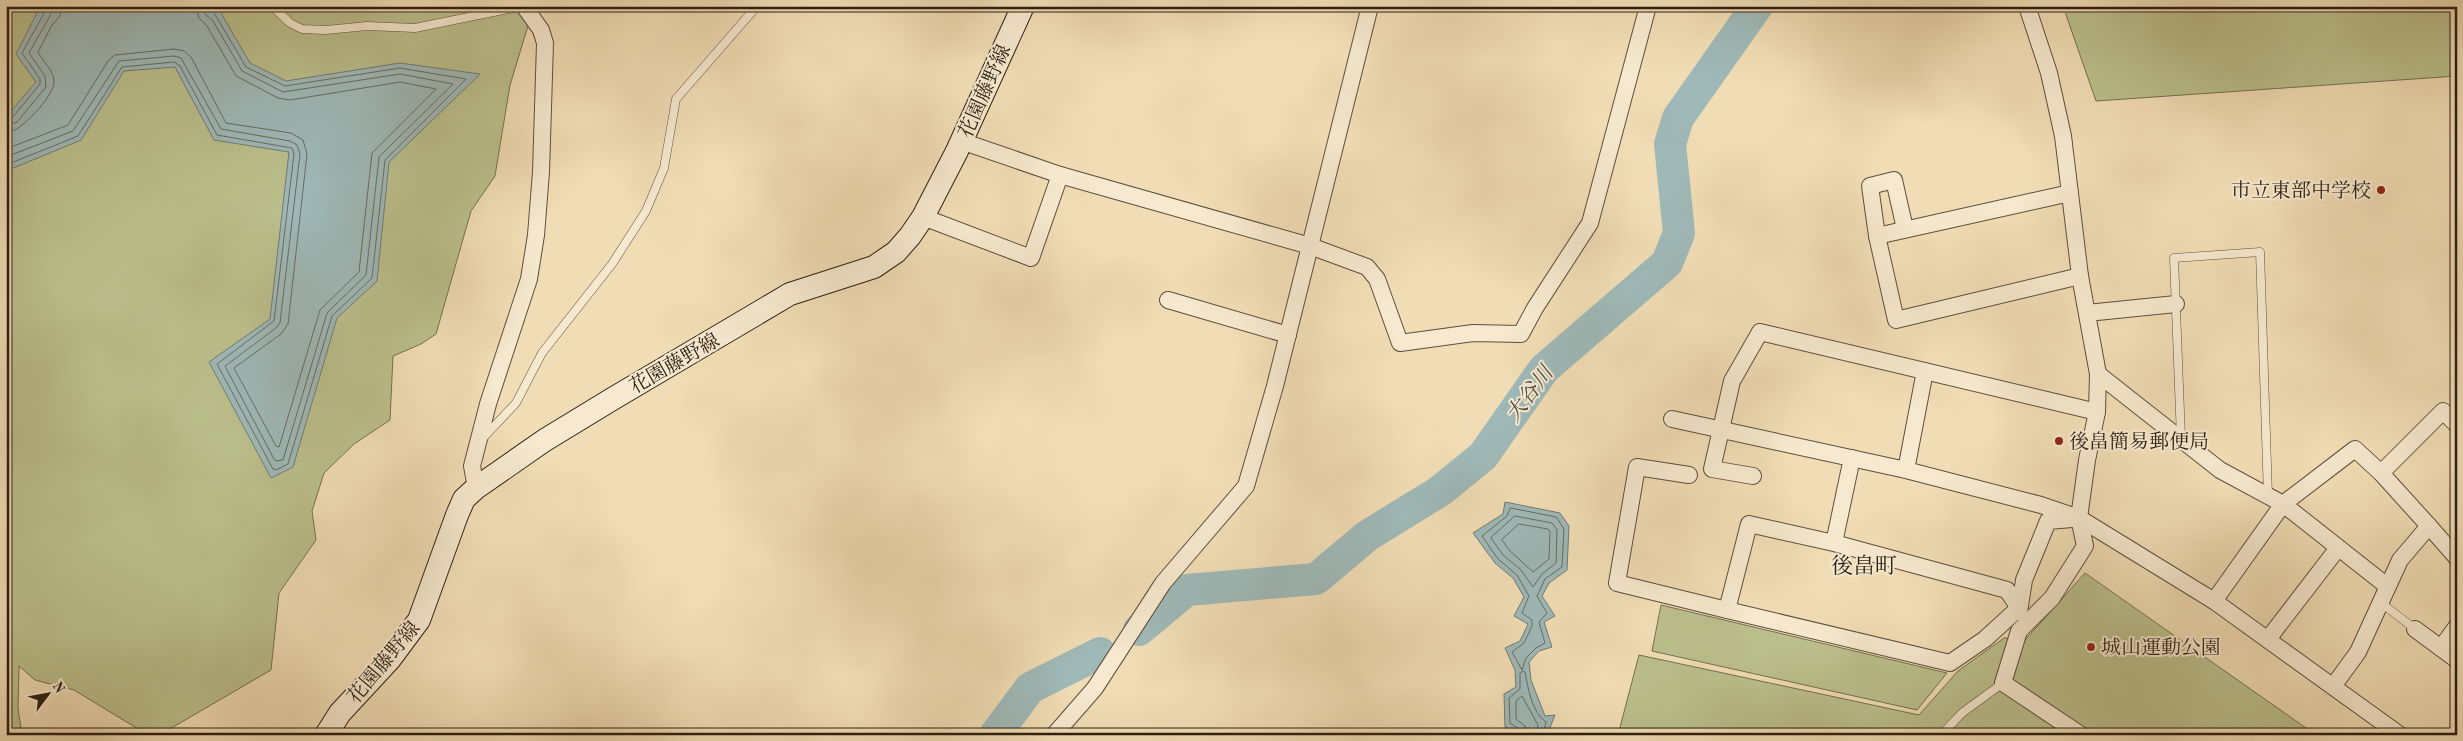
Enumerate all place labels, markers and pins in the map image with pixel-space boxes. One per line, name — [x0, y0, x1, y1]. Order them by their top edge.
place label: 市立東部中学校 — [2231, 180, 2371, 202]
marker: 市立東部中学校 — [2375, 184, 2387, 196]
place label: 後畠簡易郵便局 — [2069, 431, 2209, 453]
marker: 後畠簡易郵便局 — [2053, 435, 2065, 447]
place label: 城山運動公園 — [2101, 637, 2221, 659]
marker: 城山運動公園 — [2085, 641, 2097, 653]

